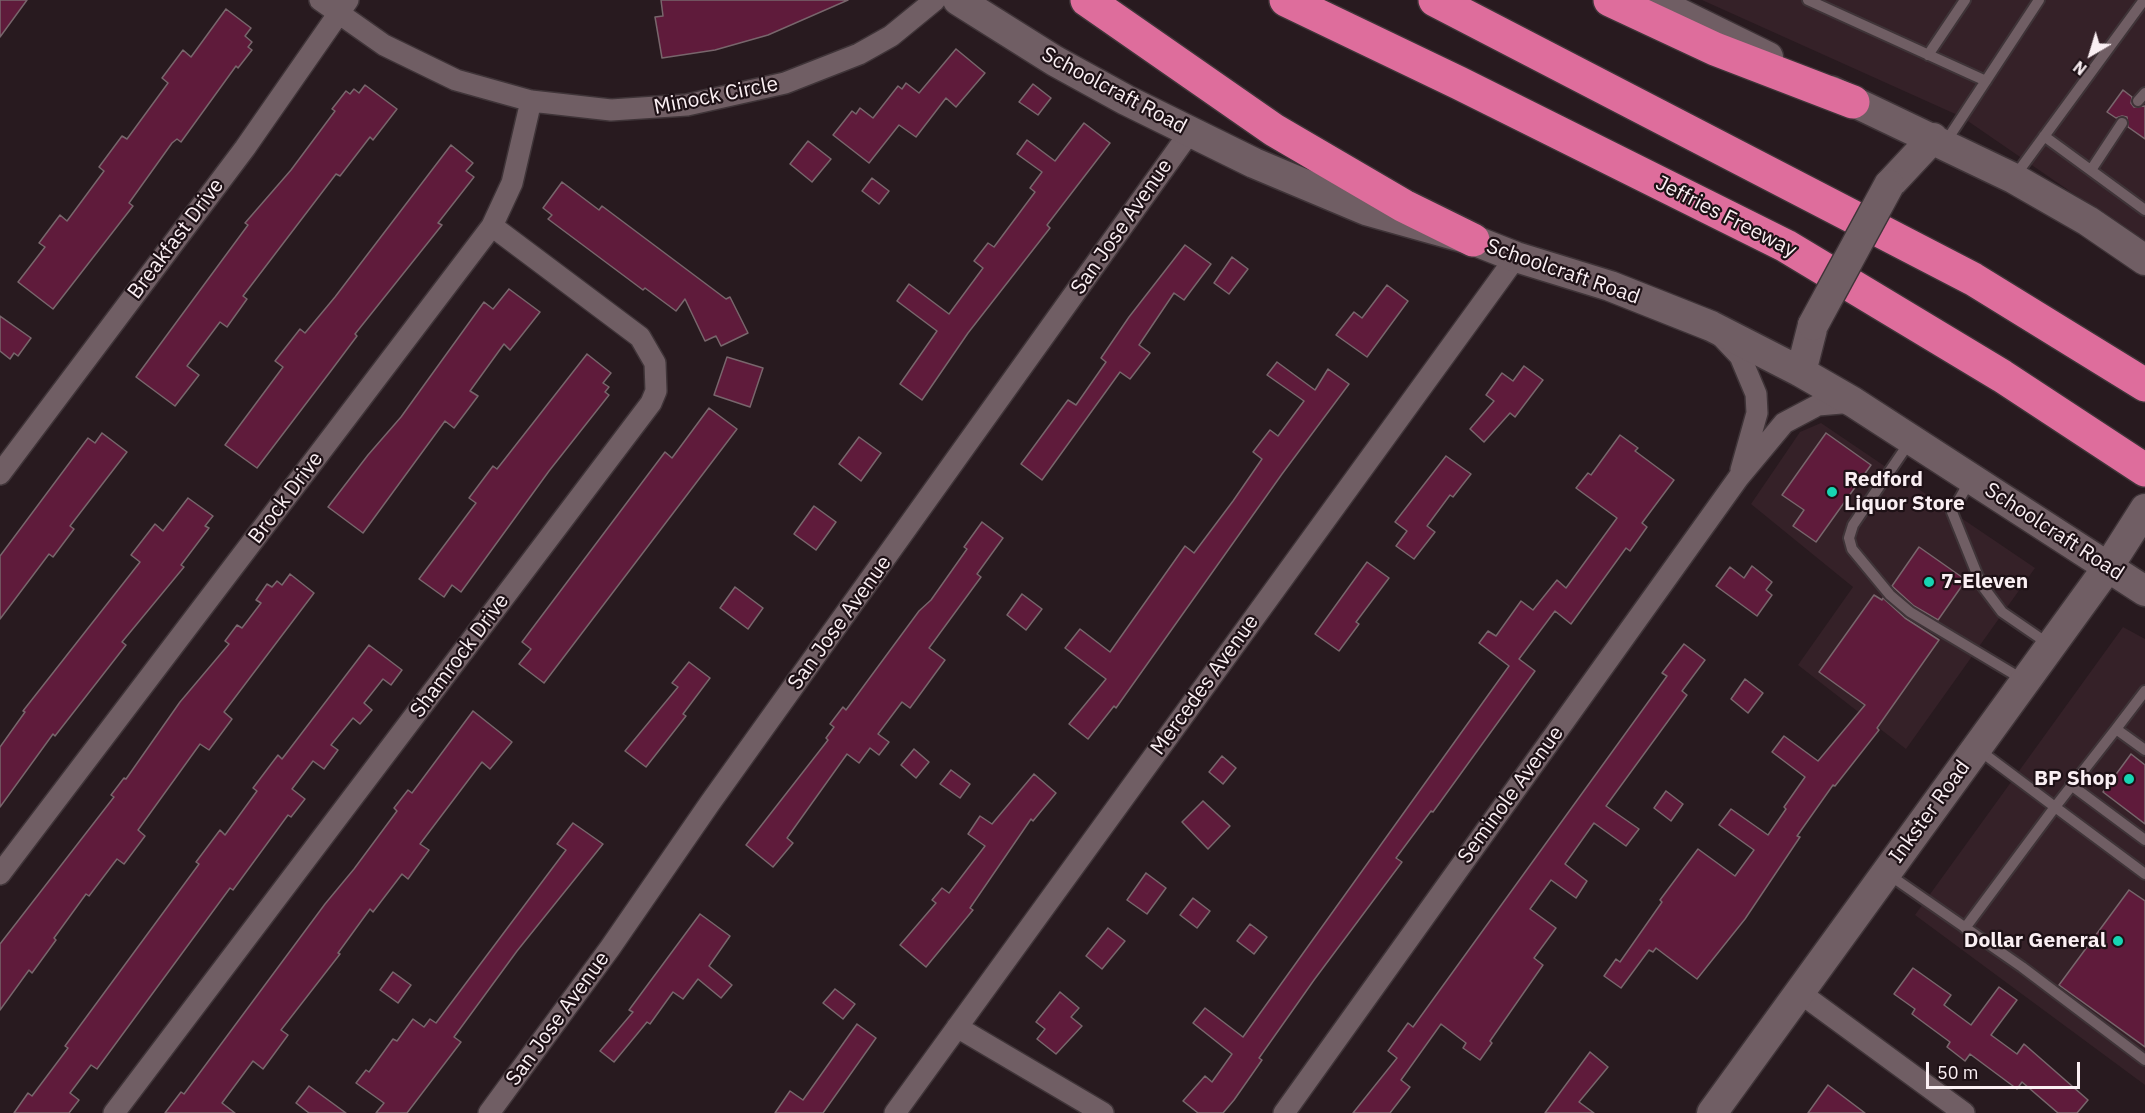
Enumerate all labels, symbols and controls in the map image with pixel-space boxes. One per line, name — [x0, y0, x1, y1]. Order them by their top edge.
north arrow — [2061, 24, 2121, 84]
street label: Schoolcraft Road — [1037, 42, 1191, 140]
text: N — [2069, 57, 2091, 80]
street label: Minock Circle — [652, 72, 780, 120]
street label: San Jose Avenue — [1066, 154, 1178, 300]
street label: Jeffries Freeway — [1651, 171, 1801, 263]
street label: Breakfast Drive — [123, 174, 229, 304]
street label: Schoolcraft Road — [1483, 234, 1643, 310]
street label: Brock Drive — [243, 447, 329, 549]
place label: Redford Liquor Store — [1844, 467, 1965, 517]
street label: Schoolcraft Road — [1980, 478, 2128, 586]
marker: Redford Liquor Store — [1825, 485, 1839, 499]
street label: San Jose Avenue — [783, 551, 897, 695]
place label: 7-Eleven — [1941, 569, 2028, 595]
marker: 7-Eleven — [1922, 575, 1936, 589]
street label: Shamrock Drive — [405, 589, 515, 723]
street label: Mercedes Avenue — [1146, 610, 1264, 760]
street label: Seminole Avenue — [1453, 722, 1569, 868]
street label: Inkster Road — [1884, 756, 1976, 868]
place label: BP Shop — [2034, 766, 2117, 792]
marker: BP Shop — [2122, 772, 2136, 786]
place label: Dollar General — [1964, 928, 2106, 954]
marker: Dollar General — [2111, 934, 2125, 948]
street label: San Jose Avenue — [501, 947, 615, 1091]
scale bar — [1929, 1050, 2084, 1088]
text: 50 m — [1937, 1061, 1979, 1084]

